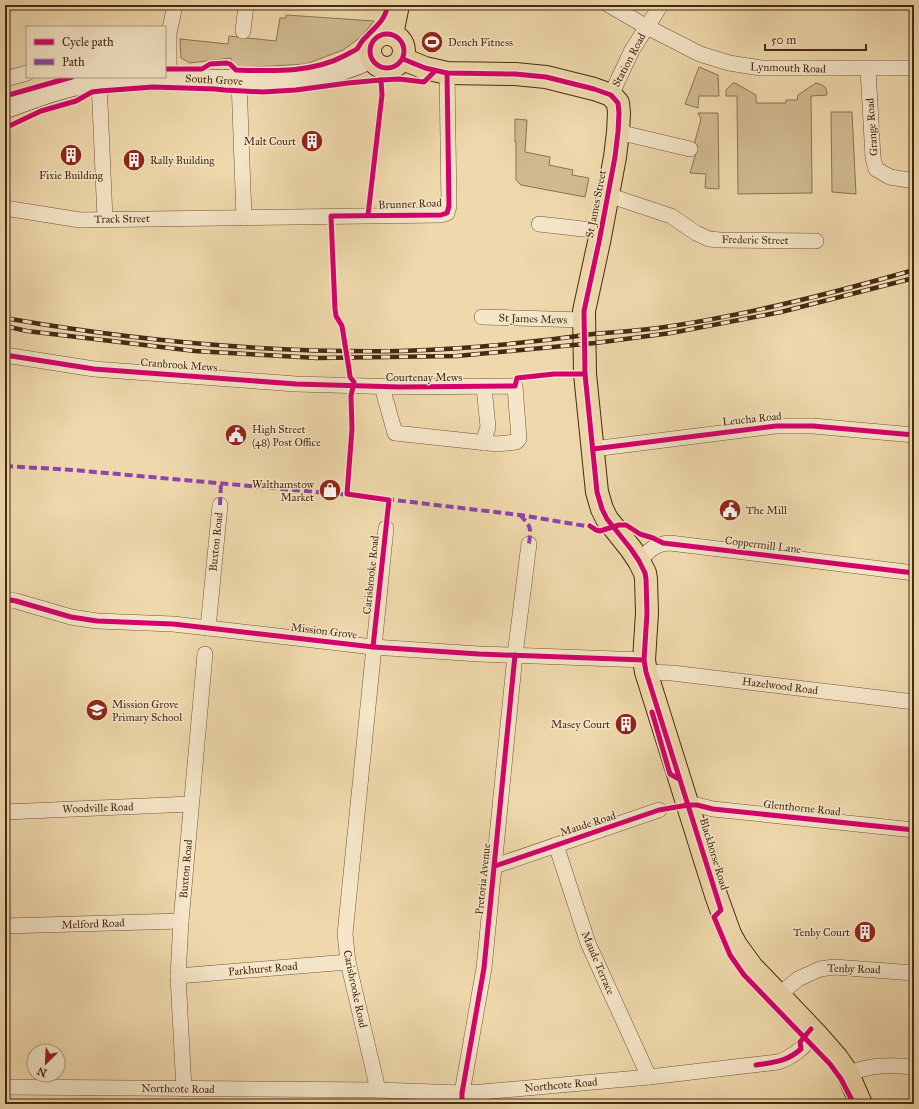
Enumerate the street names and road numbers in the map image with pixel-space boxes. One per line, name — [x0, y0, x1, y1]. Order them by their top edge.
street label: Station Road — [609, 30, 649, 89]
street label: Lynmouth Road — [750, 60, 826, 76]
street label: South Grove — [185, 72, 243, 88]
street label: Grange Road — [863, 97, 881, 157]
street label: St James Street — [583, 169, 610, 239]
street label: Brunner Road — [378, 196, 443, 212]
street label: Track Street — [94, 212, 150, 226]
street label: Frederic Street — [721, 233, 789, 247]
street label: St James Mews — [498, 311, 568, 328]
street label: Cranbrook Mews — [140, 356, 218, 374]
street label: Courtenay Mews — [386, 371, 462, 384]
street label: Leucha Road — [722, 409, 783, 429]
street label: Buxton Road — [206, 511, 226, 572]
street label: Carisbrooke Road — [360, 534, 382, 615]
street label: Coppermill Lane — [724, 534, 802, 556]
street label: Mission Grove — [290, 620, 358, 642]
street label: Hazelwood Road — [741, 675, 819, 697]
street label: Glenthorne Road — [763, 797, 842, 819]
street label: Woodville Road — [62, 800, 134, 816]
street label: Maude Road — [559, 809, 618, 839]
street label: Blackhorse Road — [697, 816, 731, 892]
street label: Buxton Road — [177, 838, 195, 899]
street label: Pretoria Avenue — [473, 842, 493, 915]
street label: Melford Road — [61, 916, 125, 932]
street label: Maude Terrace — [579, 929, 617, 997]
street label: Carisbrooke Road — [340, 949, 370, 1030]
street label: Parkhurst Road — [228, 959, 299, 979]
street label: Tenby Road — [827, 962, 881, 976]
street label: Northcote Road — [524, 1075, 599, 1095]
street label: Northcote Road — [141, 1082, 215, 1096]

